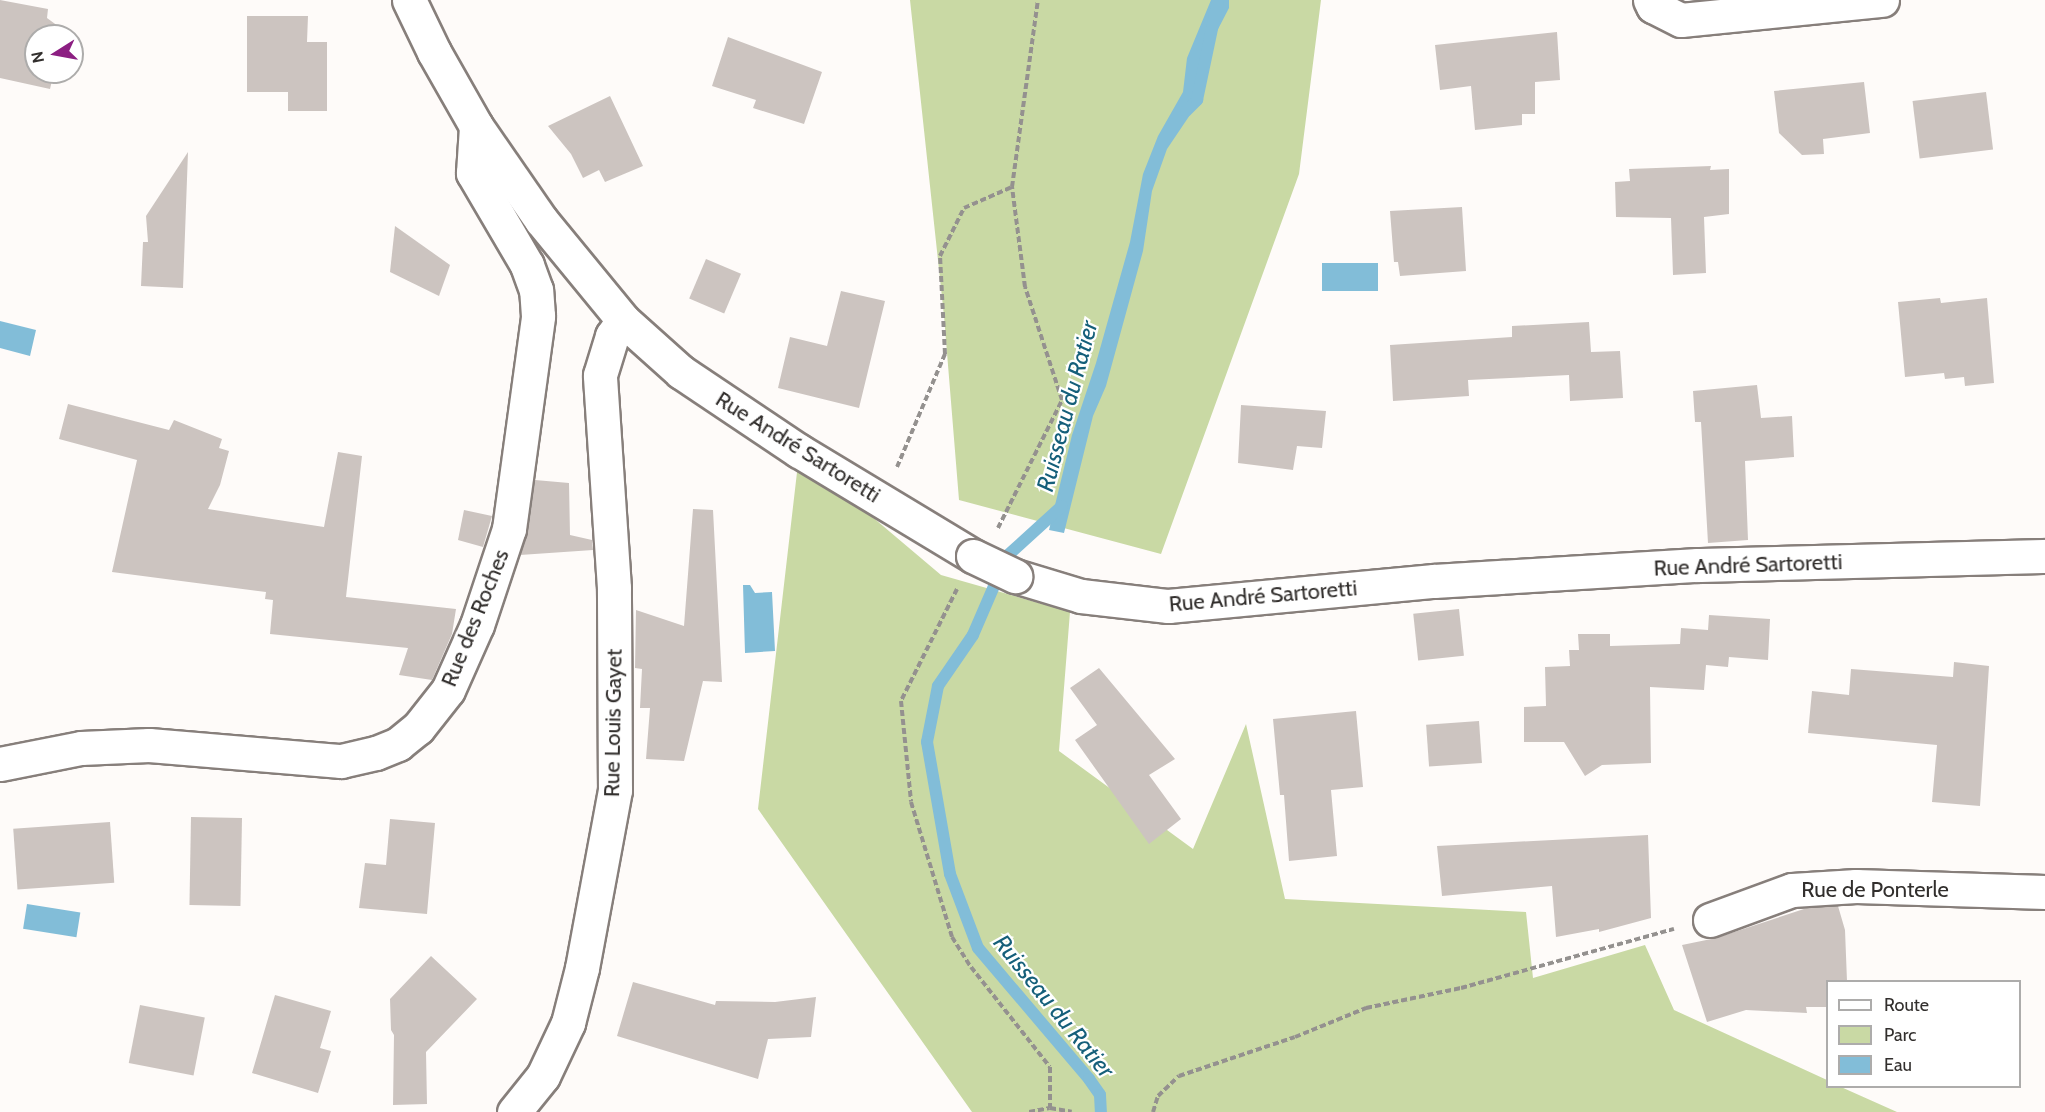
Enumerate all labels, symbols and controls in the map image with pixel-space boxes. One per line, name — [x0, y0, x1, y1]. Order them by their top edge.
north arrow — [24, 24, 84, 84]
text: N — [27, 50, 48, 65]
water label: Ruisseau du Ratier — [1030, 317, 1104, 495]
street label: Rue André Sartoretti — [711, 386, 885, 508]
street label: Rue des Roches — [436, 546, 514, 690]
street label: Rue André Sartoretti — [1653, 549, 1843, 581]
street label: Rue André Sartoretti — [1168, 575, 1358, 617]
street label: Rue Louis Gayet — [599, 649, 627, 797]
street label: Rue de Ponterle — [1801, 877, 1949, 903]
water label: Ruisseau du Ratier — [988, 929, 1120, 1083]
legend — [1826, 980, 2021, 1088]
text: Route — [1884, 994, 1929, 1016]
text: Parc — [1884, 1024, 1916, 1046]
text: Eau — [1884, 1054, 1912, 1076]

